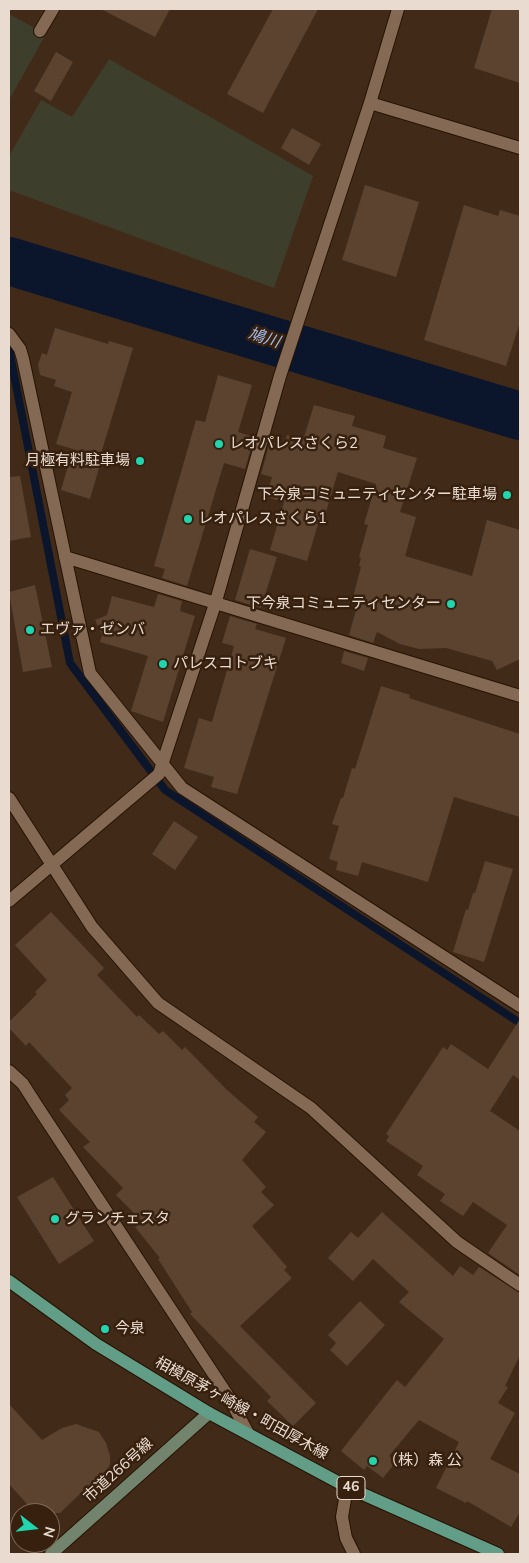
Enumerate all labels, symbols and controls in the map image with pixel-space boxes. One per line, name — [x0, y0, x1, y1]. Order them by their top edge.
water label: 鳩川 — [246, 325, 282, 353]
place label: レオパレスさくら2 — [229, 435, 358, 453]
marker: レオパレスさくら2 — [213, 438, 225, 450]
place label: 月極有料駐車場 — [25, 452, 130, 470]
marker: 月極有料駐車場 — [134, 455, 146, 467]
place label: 下今泉コミュニティセンター駐車場 — [257, 486, 497, 504]
marker: 下今泉コミュニティセンター駐車場 — [501, 489, 513, 501]
place label: レオパレスさくら1 — [198, 510, 327, 528]
marker: レオパレスさくら1 — [182, 513, 194, 525]
place label: 下今泉コミュニティセンター — [246, 595, 441, 613]
marker: 下今泉コミュニティセンター — [445, 598, 457, 610]
place label: エヴァ・ゼンバ — [40, 621, 145, 639]
marker: エヴァ・ゼンバ — [24, 624, 36, 636]
place label: パレスコトブキ — [173, 655, 278, 673]
marker: パレスコトブキ — [157, 658, 169, 670]
place label: グランチェスタ — [65, 1210, 170, 1228]
marker: グランチェスタ — [49, 1213, 61, 1225]
place label: 今泉 — [115, 1320, 145, 1338]
marker: 今泉 — [99, 1323, 111, 1335]
street label: 相模原茅ヶ崎線・町田厚木線 — [151, 1354, 331, 1464]
street label: 市道266号線 — [81, 1435, 157, 1507]
place label: （株）森 公 — [383, 1452, 462, 1470]
marker: （株）森 公 — [367, 1455, 379, 1467]
road number: 46 — [337, 1476, 365, 1500]
north arrow — [10, 1503, 60, 1553]
text: N — [38, 1524, 60, 1540]

